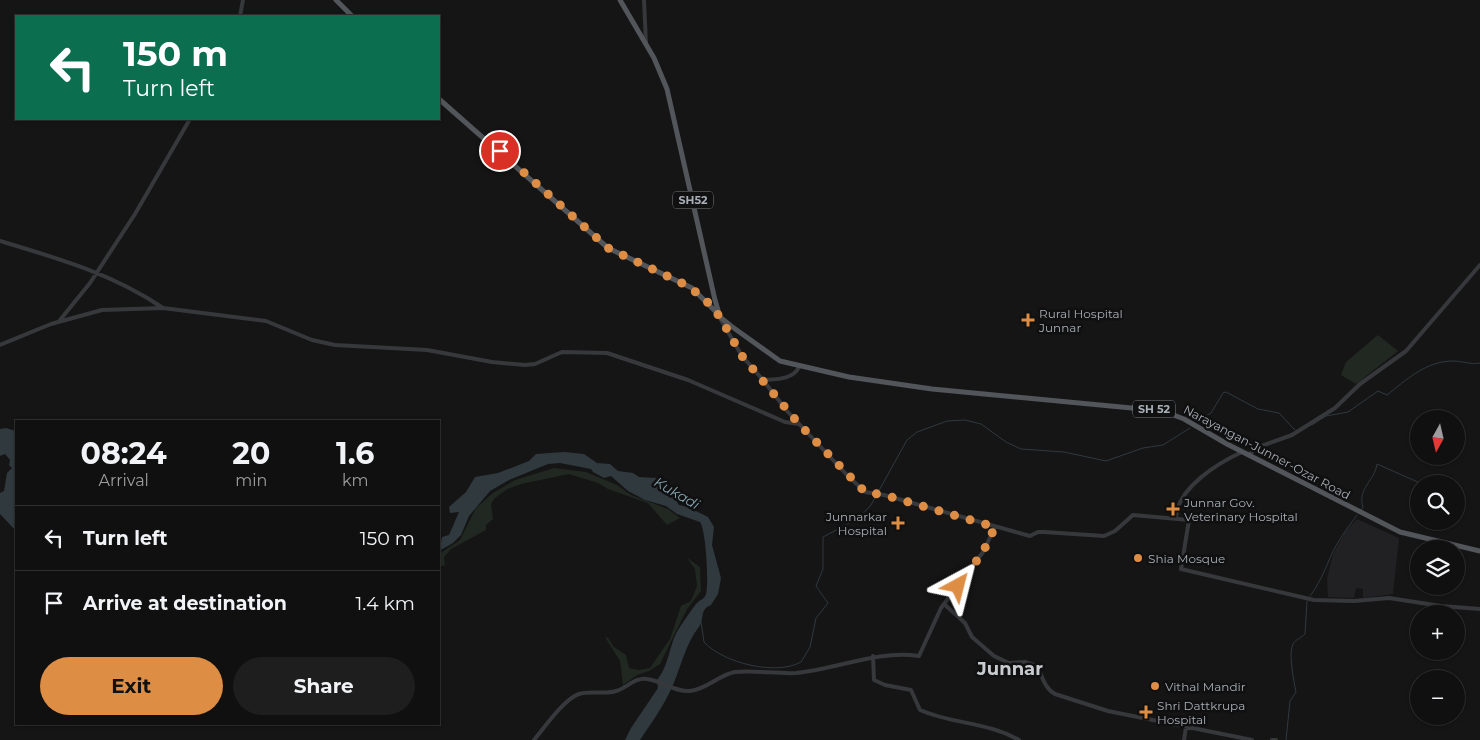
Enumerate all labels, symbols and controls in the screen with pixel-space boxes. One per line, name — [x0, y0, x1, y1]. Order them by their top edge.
text: 150 m — [123, 32, 228, 75]
icon: left — [40, 35, 105, 100]
text: Turn left — [123, 75, 215, 102]
pin — [479, 130, 521, 172]
icon: arrive — [486, 137, 514, 165]
road number: SH52 — [673, 192, 713, 208]
place label: Rural Hospital Junnar — [1038, 306, 1123, 335]
marker: Rural Hospital Junnar — [1021, 313, 1035, 327]
road number: SH 52 — [1133, 400, 1175, 418]
street label: Narayangan-Junner-Ozar Road — [1181, 402, 1353, 502]
north arrow — [1410, 410, 1465, 465]
map controls — [1410, 410, 1465, 725]
text: 08:24 — [81, 435, 167, 472]
text: 20 — [232, 435, 270, 472]
text: 1.6 — [336, 435, 374, 472]
text: Arrival — [98, 471, 149, 490]
text: min — [235, 471, 267, 490]
text: km — [342, 471, 368, 490]
water label: Kukadi — [651, 473, 703, 513]
button: search — [1410, 475, 1465, 530]
place label: Junnar Gov. Veterinary Hospital — [1183, 495, 1298, 524]
marker: Junnar Gov. Veterinary Hospital — [1166, 502, 1180, 516]
place label: Junnarkar Hospital — [825, 509, 887, 538]
marker: Junnarkar Hospital — [891, 516, 905, 530]
icon: left — [40, 524, 68, 552]
text: Turn left — [83, 527, 168, 550]
text: 150 m — [360, 527, 415, 550]
button: layers — [1410, 540, 1465, 595]
place label: Shia Mosque — [1148, 551, 1225, 566]
marker: Shia Mosque — [1132, 552, 1144, 564]
position arrow — [931, 559, 983, 611]
icon: arrive — [40, 589, 68, 617]
text: Arrive at destination — [83, 592, 287, 615]
text: 1.4 km — [355, 592, 415, 615]
button: + — [1410, 605, 1465, 660]
button: Exit — [40, 657, 223, 715]
button: Share — [233, 657, 415, 715]
district label: Junnar — [976, 658, 1043, 680]
button: − — [1410, 670, 1465, 725]
place label: Vithal Mandir — [1165, 679, 1246, 694]
marker: Vithal Mandir — [1149, 680, 1161, 692]
place label: Shri Dattkrupa Hospital — [1157, 698, 1245, 727]
marker: Shri Dattkrupa Hospital — [1139, 705, 1153, 719]

